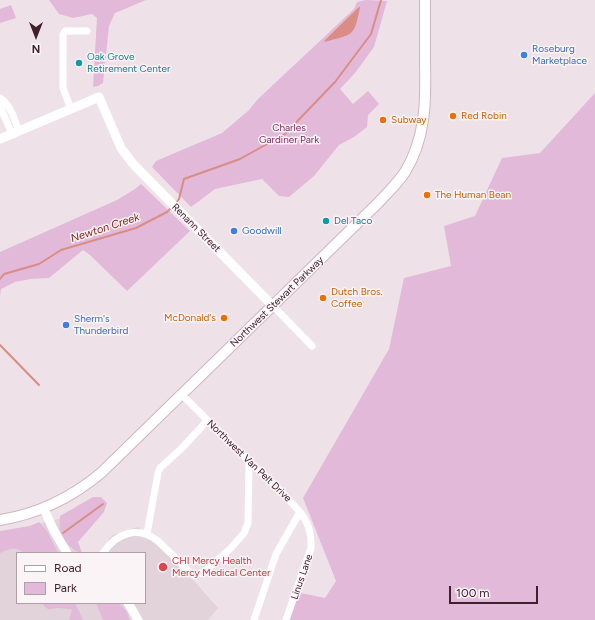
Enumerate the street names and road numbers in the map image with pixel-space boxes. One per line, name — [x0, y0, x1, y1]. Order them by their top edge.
street label: Renann Street — [169, 201, 223, 255]
street label: Northwest Stewart Parkway — [228, 254, 326, 350]
street label: Northwest Van Pelt Drive — [204, 418, 294, 504]
street label: Linus Lane — [289, 553, 315, 601]

